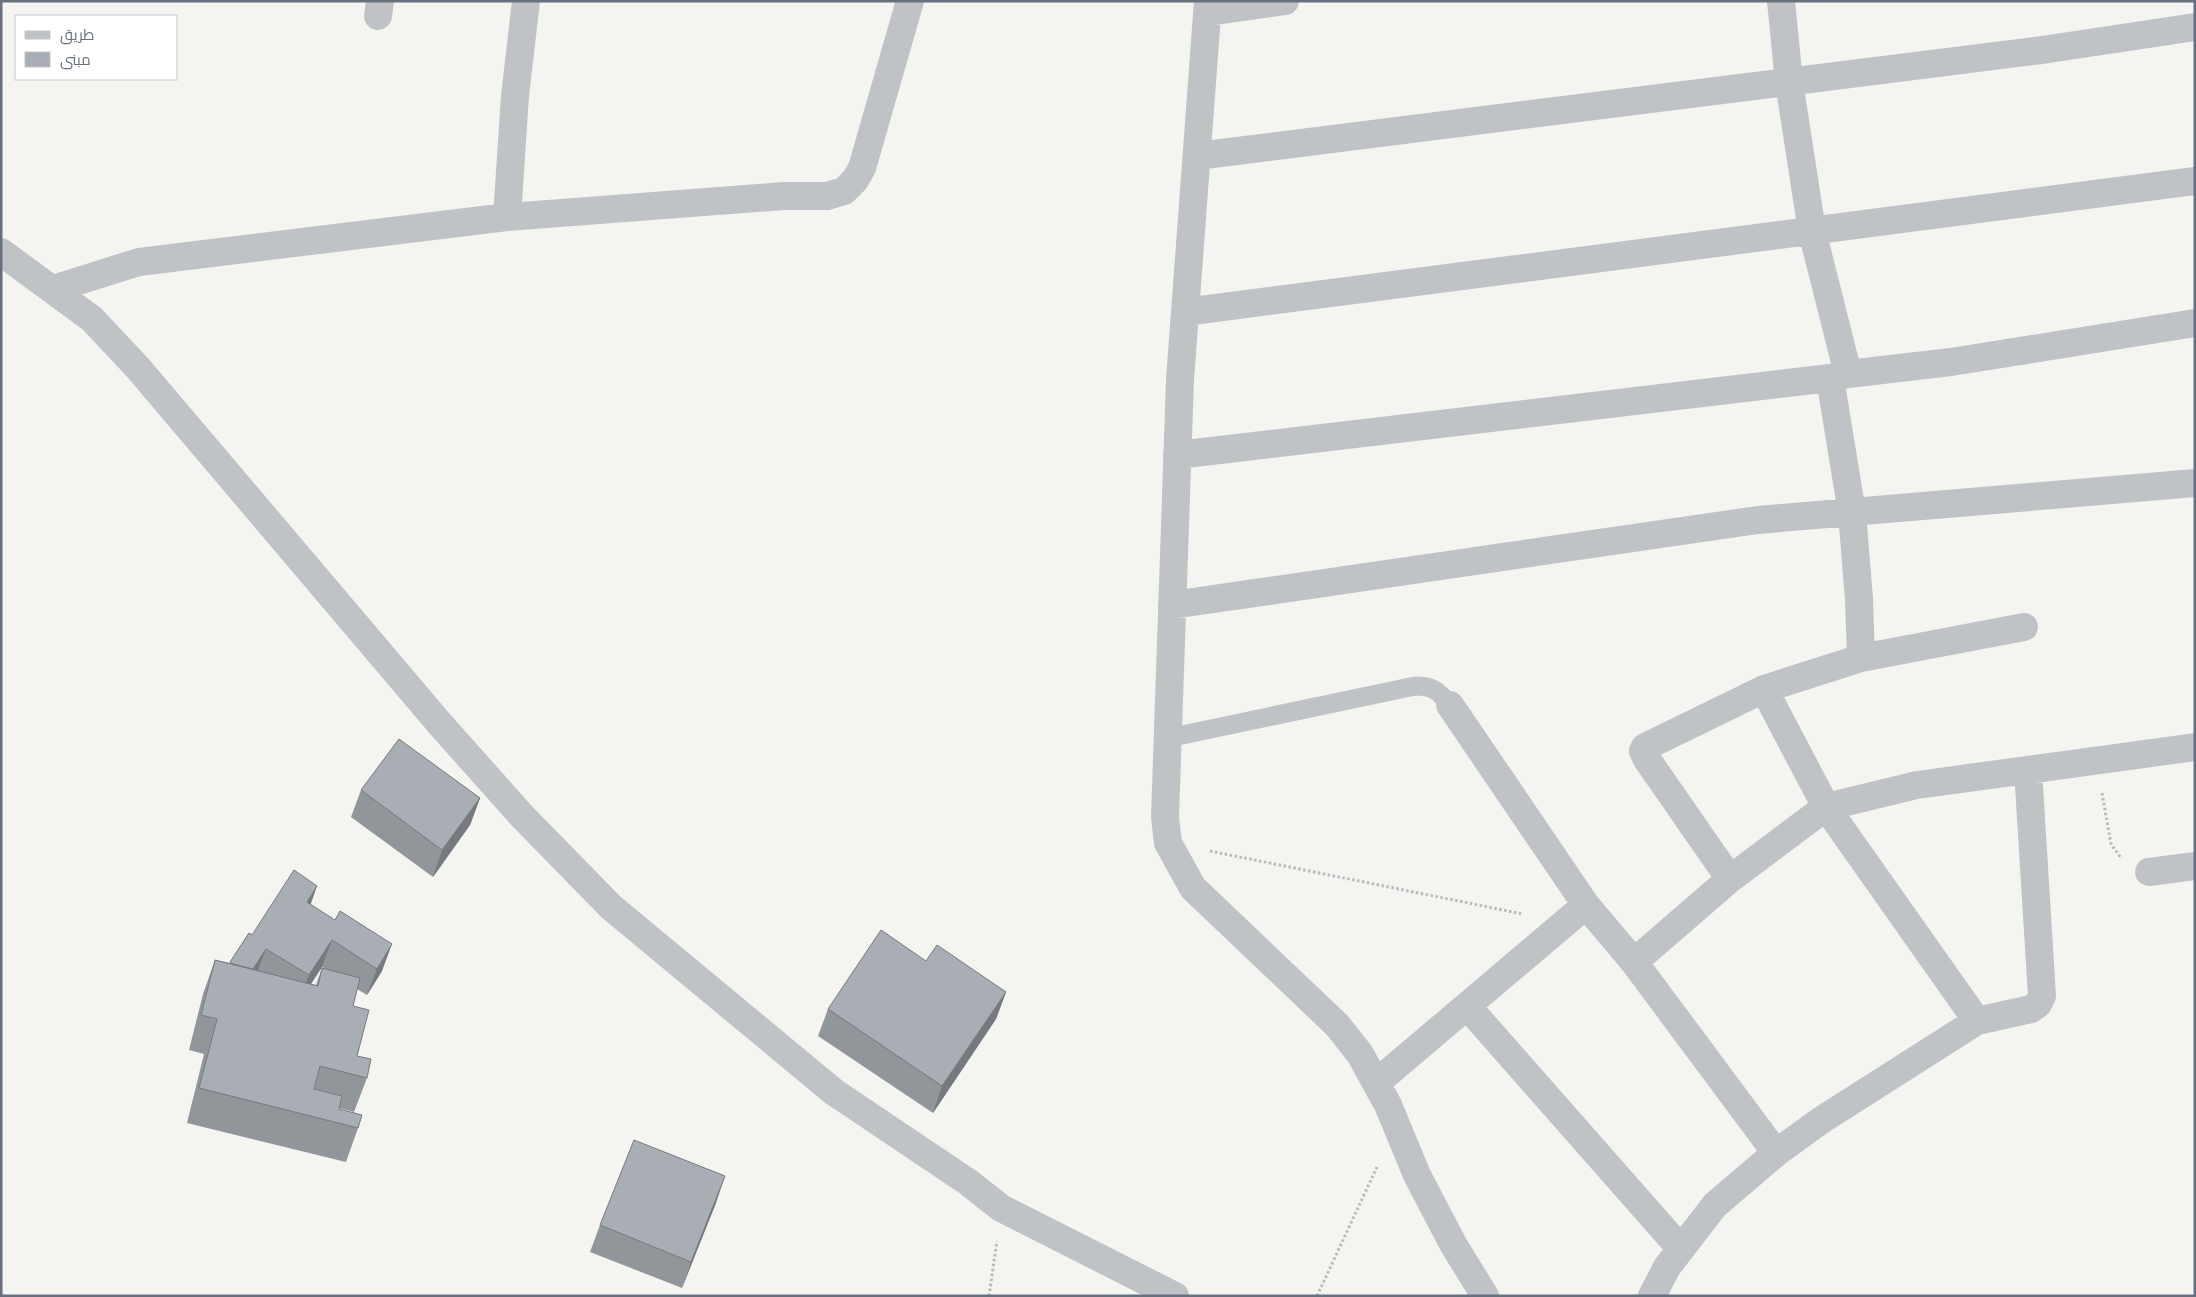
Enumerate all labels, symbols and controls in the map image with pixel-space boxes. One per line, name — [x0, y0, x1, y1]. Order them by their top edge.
legend — [15, 15, 178, 80]
text: طريق — [60, 23, 94, 46]
text: مبنى — [60, 48, 91, 71]

